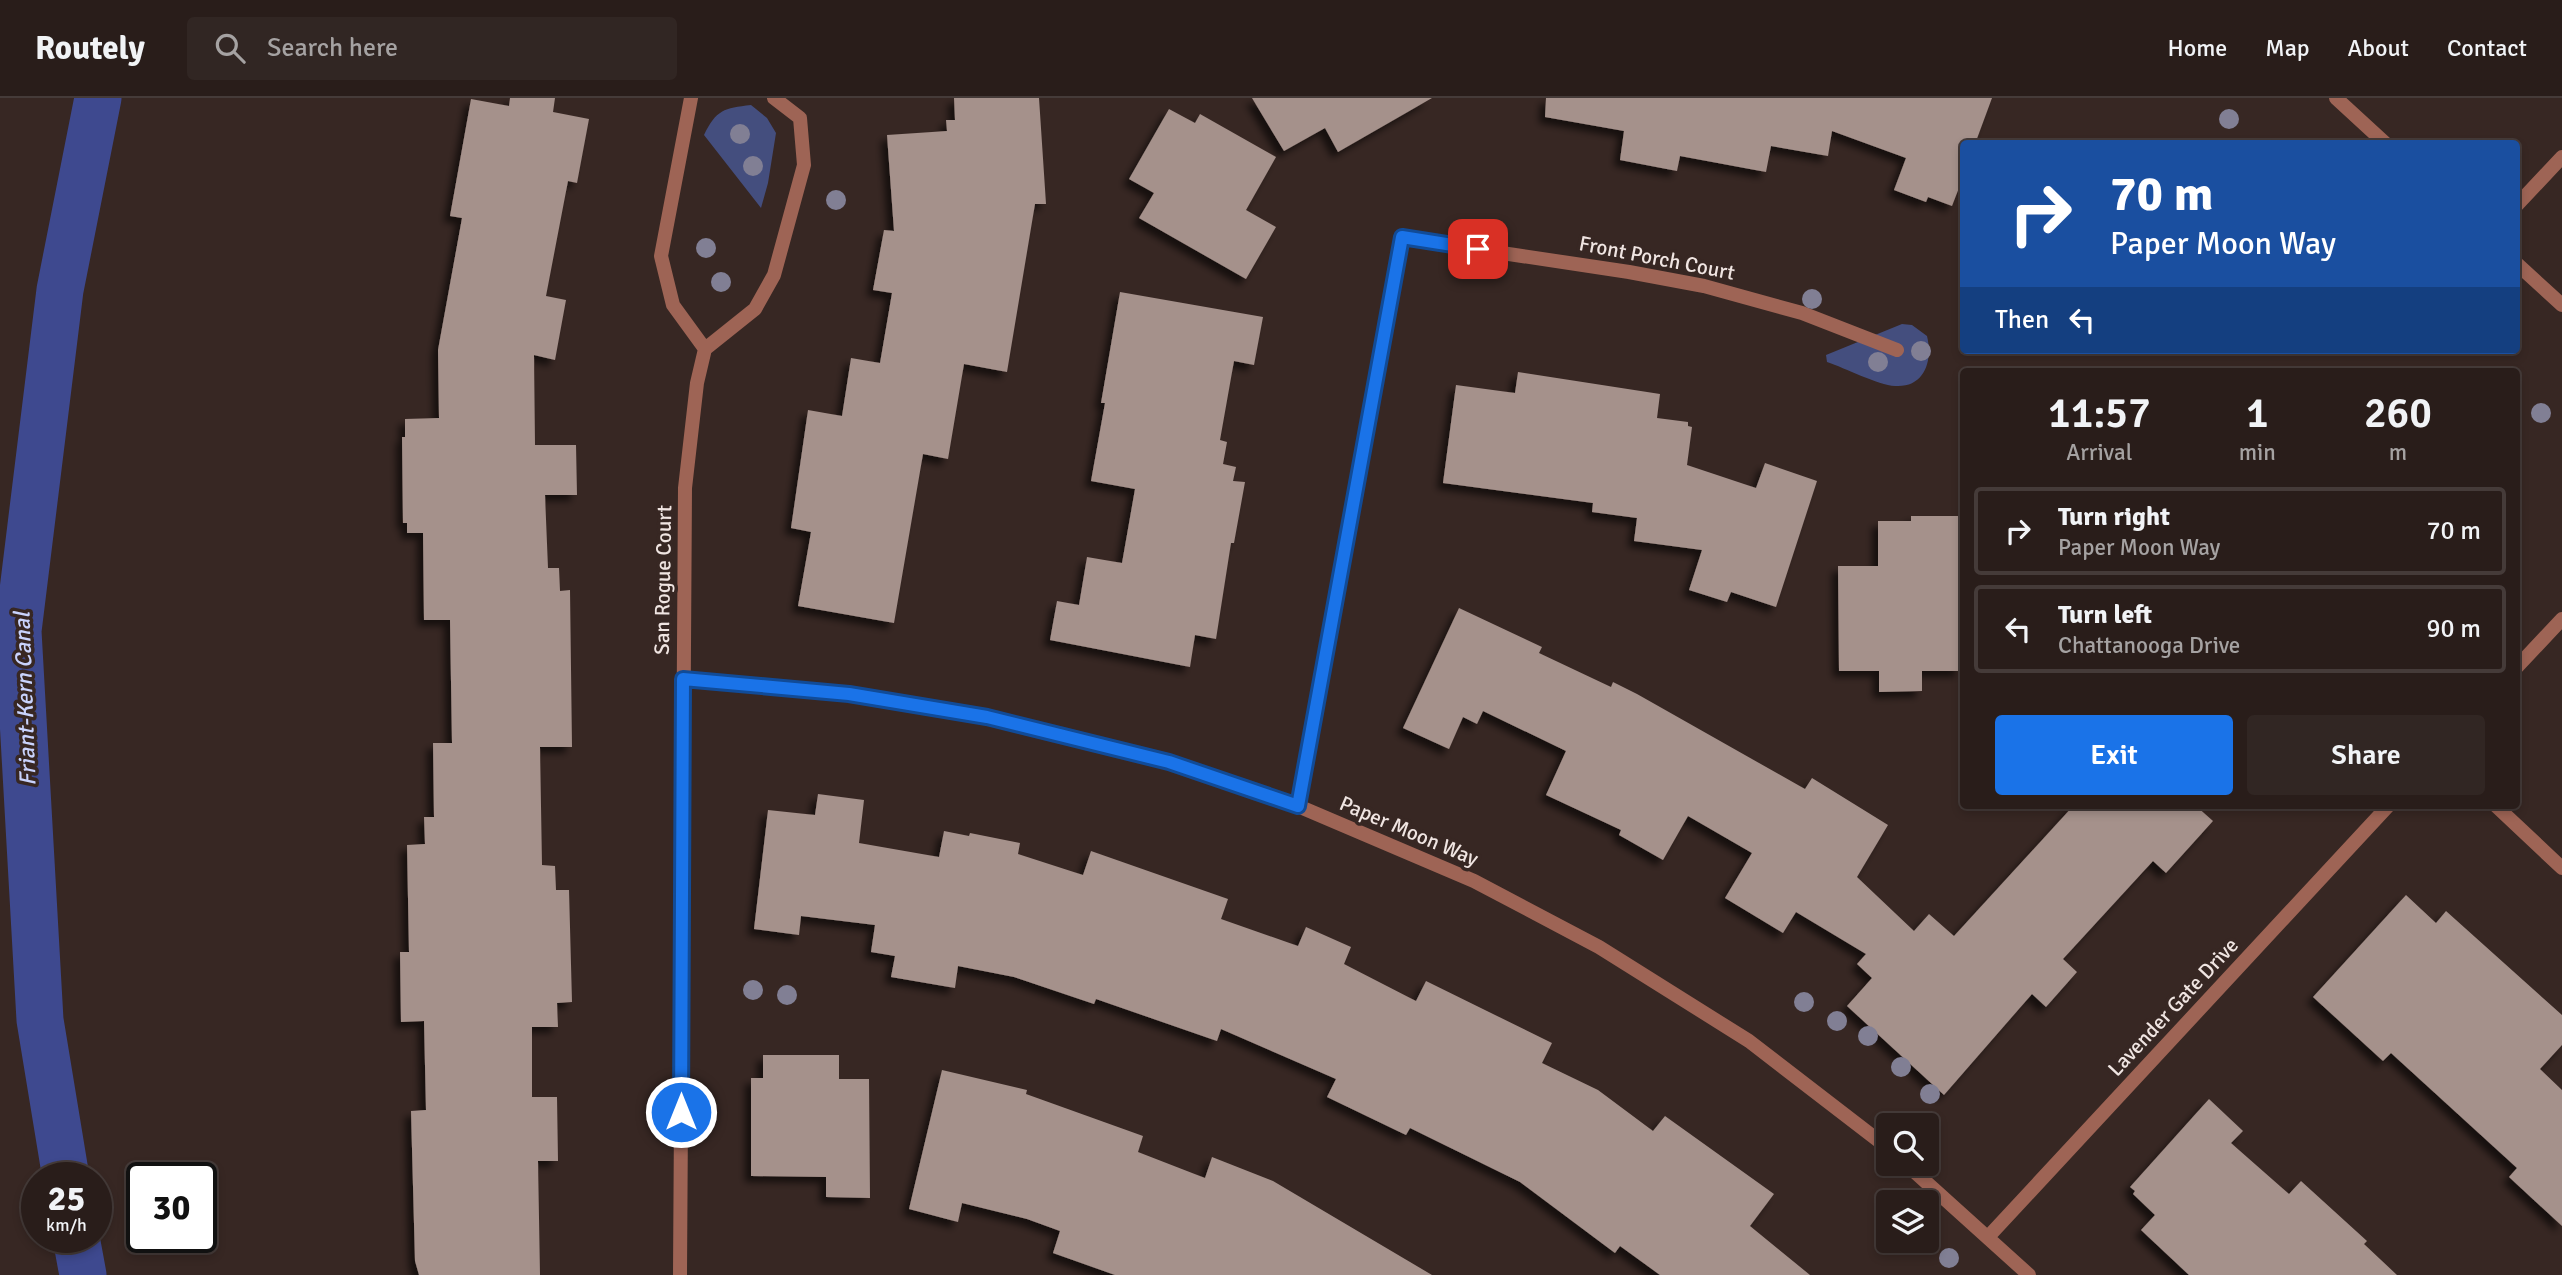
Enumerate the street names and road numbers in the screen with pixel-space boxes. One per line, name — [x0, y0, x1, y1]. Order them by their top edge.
street label: Front Porch Court — [1577, 230, 1737, 286]
street label: San Rogue Court — [649, 505, 677, 655]
street label: Paper Moon Way — [1336, 790, 1482, 872]
street label: Lavender Gate Drive — [2102, 933, 2244, 1081]

